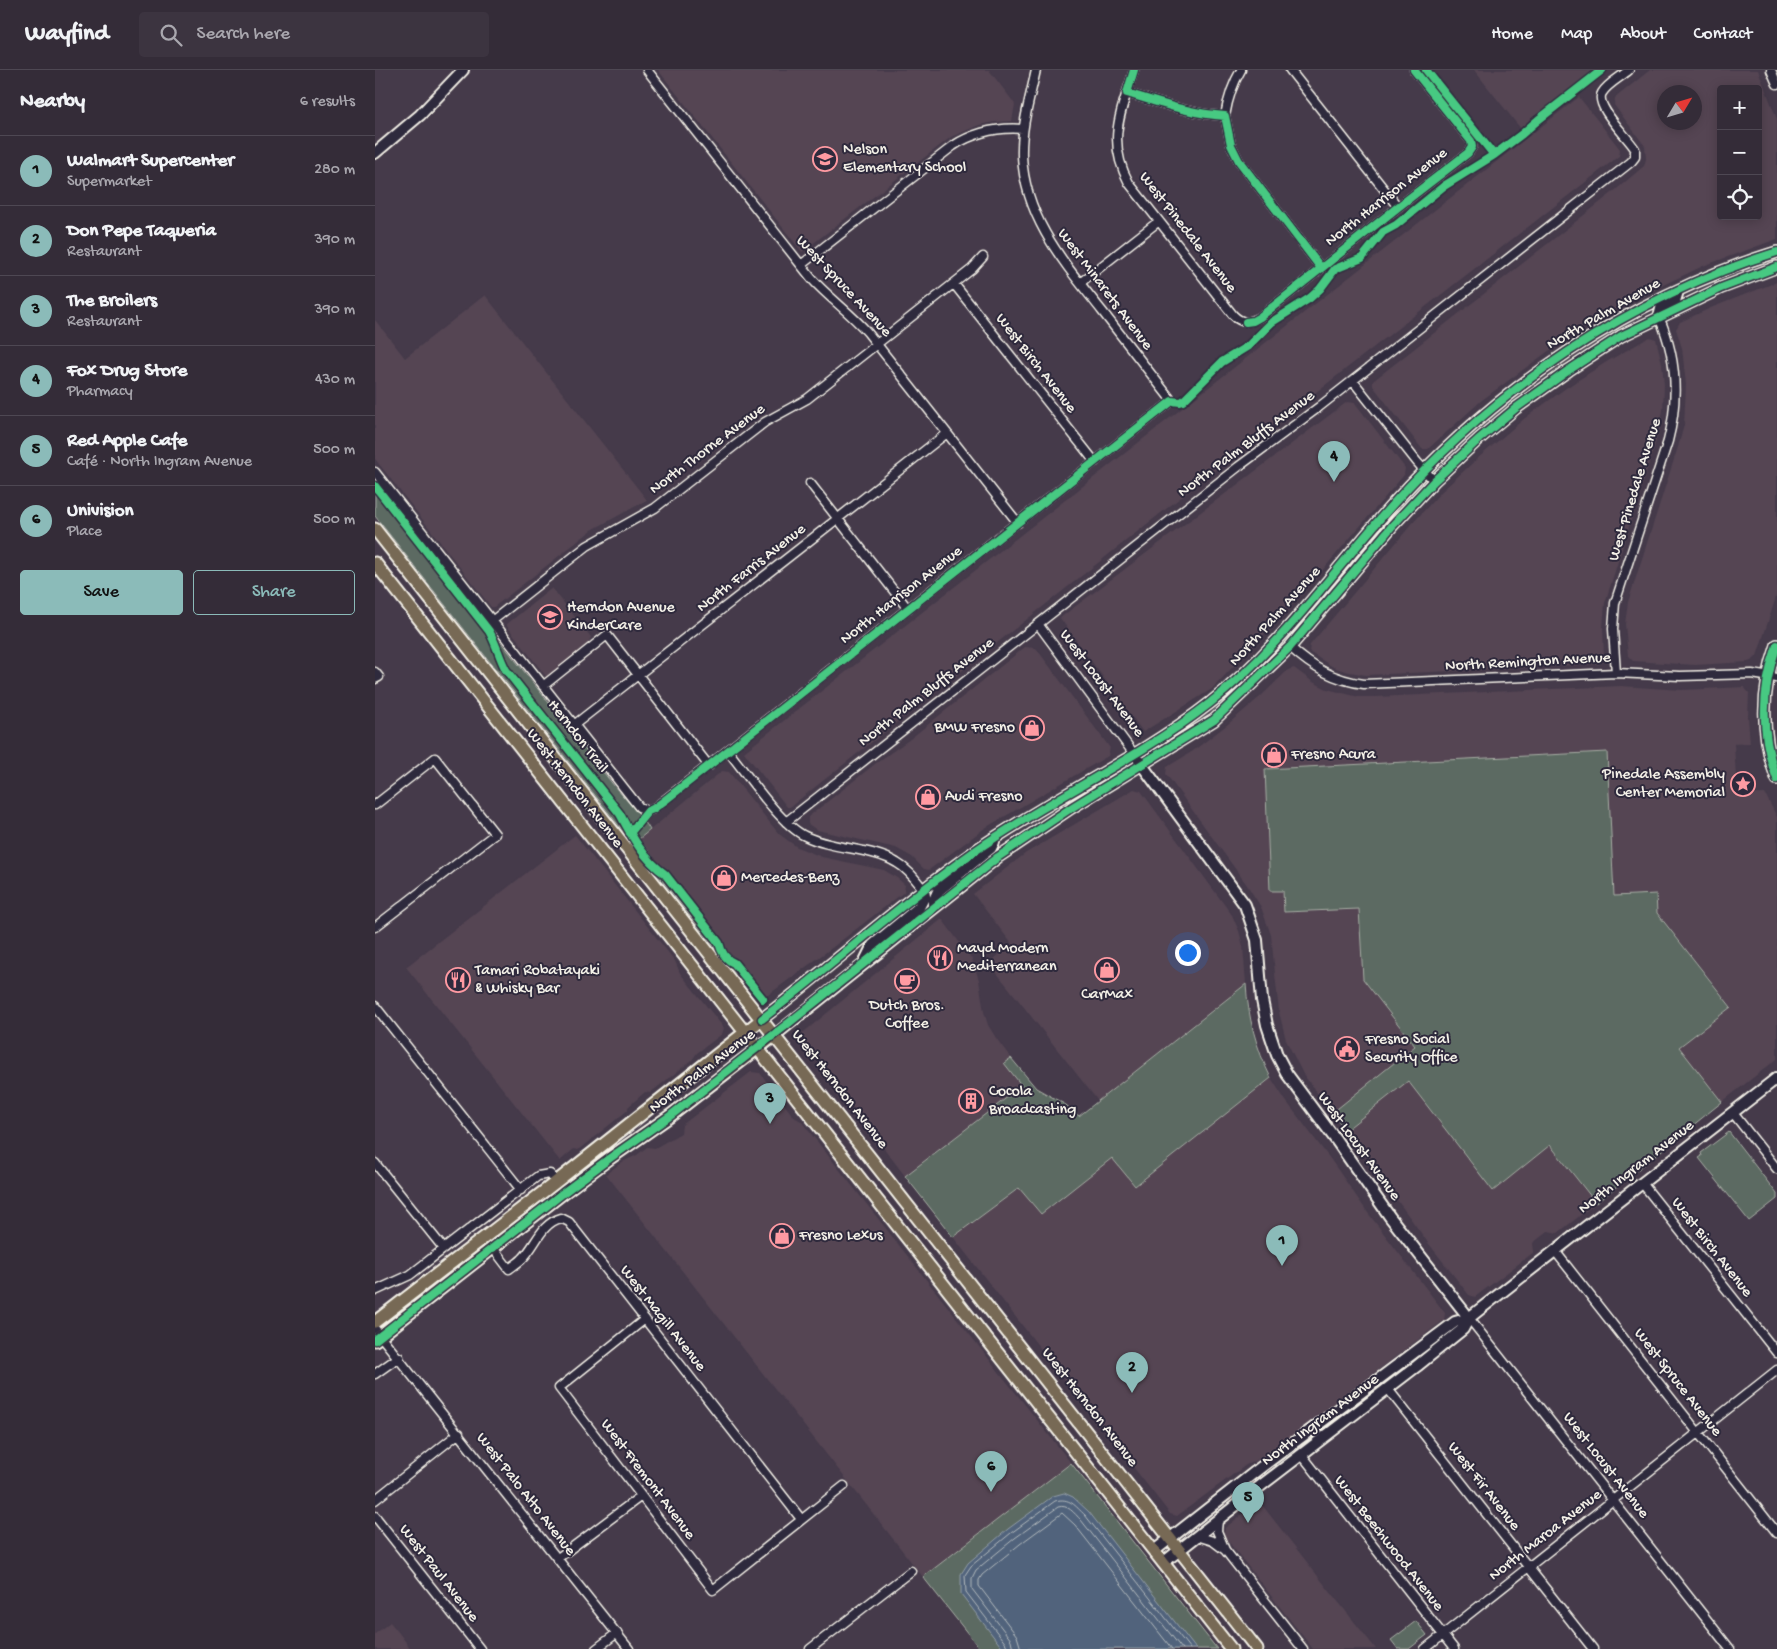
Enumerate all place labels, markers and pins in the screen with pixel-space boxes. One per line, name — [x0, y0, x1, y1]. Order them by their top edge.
place label: Nelson Elementary School — [843, 141, 966, 178]
school or university icon: Nelson Elementary School — [812, 146, 838, 172]
pin: 4 — [1318, 441, 1350, 482]
place label: Herndon Avenue KinderCare — [567, 599, 676, 636]
school or university icon: Herndon Avenue KinderCare — [537, 604, 563, 630]
shop icon: BMW Fresno — [1019, 715, 1045, 741]
place label: BMW Fresno — [933, 719, 1015, 738]
shop icon: Fresno Acura — [1261, 742, 1287, 768]
place label: Fresno Acura — [1290, 746, 1377, 765]
place label: Pinedale Assembly Center Memorial — [1601, 766, 1725, 803]
place icon: Pinedale Assembly Center Memorial — [1730, 771, 1756, 797]
shop icon: Audi Fresno — [915, 784, 941, 810]
place label: Audi Fresno — [945, 788, 1023, 807]
shop icon: Mercedes-Benz — [711, 865, 737, 891]
place label: Mercedes-Benz — [741, 869, 840, 888]
place label: Mayd Modern Mediterranean — [957, 940, 1057, 977]
restaurant icon: Mayd Modern Mediterranean — [927, 945, 953, 971]
shop icon: CarMax — [1094, 957, 1120, 983]
place label: Tamari Robatayaki & Whisky Bar — [474, 962, 600, 999]
restaurant icon: Tamari Robatayaki & Whisky Bar — [445, 967, 471, 993]
cafe icon: Dutch Bros. Coffee — [894, 968, 920, 994]
place label: CarMax — [1081, 986, 1133, 1005]
place label: Dutch Bros. Coffee — [868, 997, 945, 1034]
place label: Fresno Social Security Office — [1364, 1031, 1458, 1068]
public building icon: Fresno Social Security Office — [1334, 1036, 1360, 1062]
pin: 3 — [754, 1083, 786, 1124]
place label: Cocola Broadcasting — [988, 1083, 1076, 1120]
building icon: Cocola Broadcasting — [958, 1088, 984, 1114]
shop icon: Fresno Lexus — [769, 1223, 795, 1249]
pin: 1 — [1266, 1225, 1298, 1266]
place label: Fresno Lexus — [798, 1227, 884, 1246]
pin: 2 — [1116, 1352, 1148, 1393]
pin: 6 — [975, 1451, 1007, 1492]
pin: 5 — [1232, 1482, 1264, 1523]

